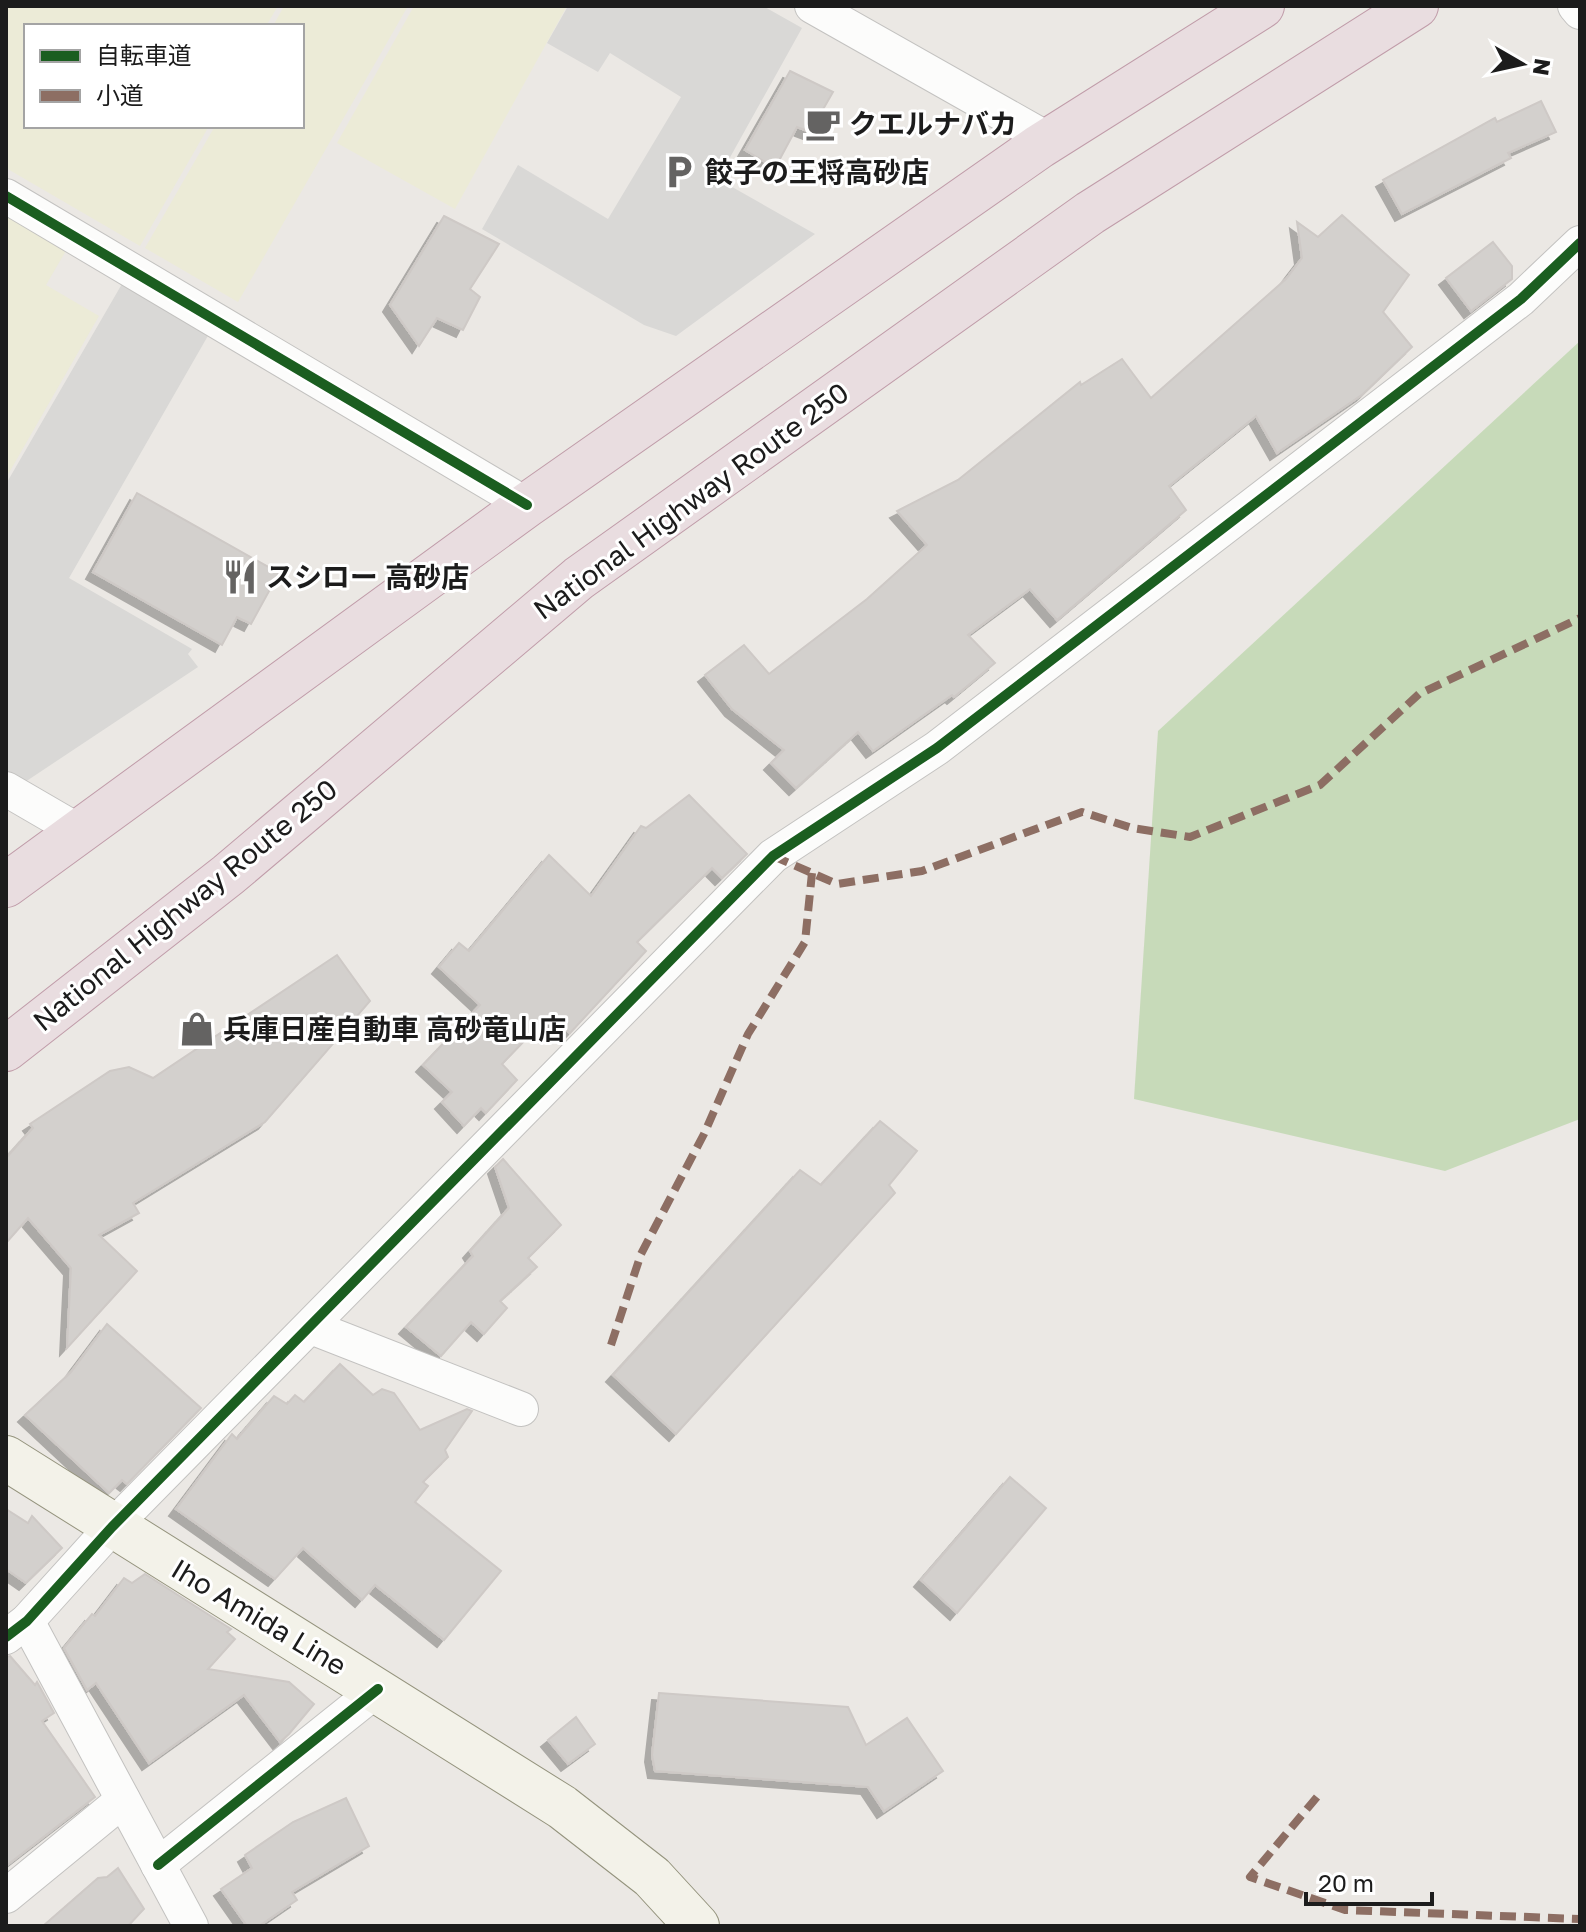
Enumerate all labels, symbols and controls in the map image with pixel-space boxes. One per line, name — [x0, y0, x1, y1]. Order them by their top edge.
legend — [24, 24, 304, 128]
north arrow — [1482, 24, 1562, 104]
text: 自転車道 — [96, 40, 192, 69]
text: N — [1528, 57, 1557, 78]
text: 小道 — [96, 80, 144, 109]
cafe icon: クエルナバカ — [804, 105, 842, 143]
place label: クエルナバカ — [849, 107, 1017, 140]
parking icon: 餃子の王将高砂店 — [660, 153, 698, 191]
place label: 餃子の王将高砂店 — [705, 155, 929, 188]
street label: National Highway Route 250 — [527, 375, 855, 626]
restaurant icon: スシロー 高砂店 — [221, 558, 259, 596]
place label: スシロー 高砂店 — [266, 560, 469, 593]
street label: National Highway Route 250 — [26, 772, 343, 1037]
shop icon: 兵庫日産自動車 高砂竜山店 — [178, 1010, 216, 1048]
place label: 兵庫日産自動車 高砂竜山店 — [223, 1012, 566, 1045]
street label: Iho Amida Line — [166, 1551, 353, 1682]
scale bar — [1306, 1856, 1432, 1906]
text: 20 m — [1318, 1868, 1374, 1897]

